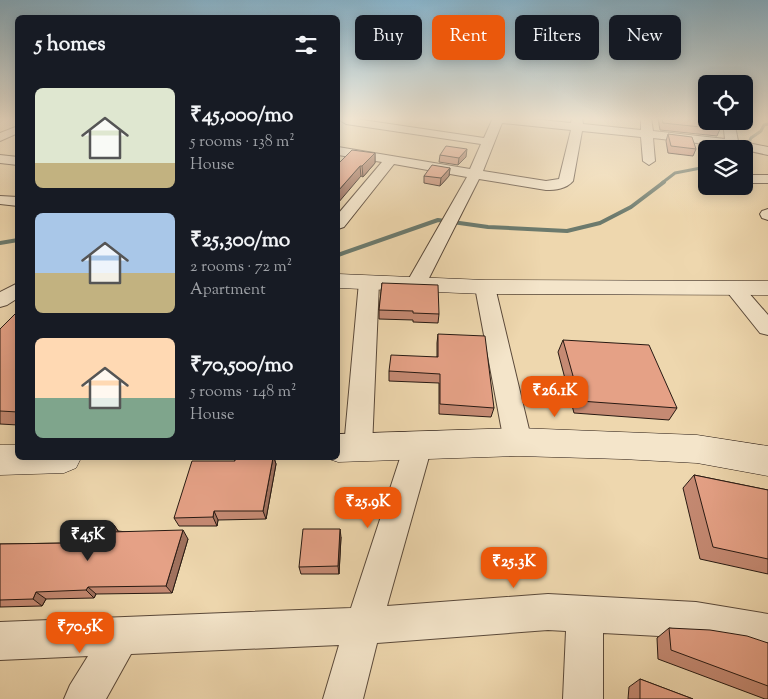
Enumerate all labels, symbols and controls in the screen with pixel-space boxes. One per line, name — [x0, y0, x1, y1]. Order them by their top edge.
chip: Buy — [355, 15, 422, 60]
chip: Rent — [432, 15, 505, 60]
chip: Filters — [515, 15, 599, 60]
chip: New — [609, 15, 681, 60]
text: 5 homes — [35, 30, 105, 60]
icon: filters — [292, 31, 320, 59]
map controls — [698, 75, 753, 195]
button: locate — [698, 75, 753, 130]
text: ₹45,000/mo — [190, 101, 293, 131]
icon: home — [75, 108, 135, 168]
text: 5 rooms · 138 m² — [190, 131, 295, 154]
button: layers — [698, 140, 753, 195]
text: House — [190, 154, 234, 177]
text: ₹25,300/mo — [190, 226, 290, 256]
icon: home — [75, 233, 135, 293]
text: 2 rooms · 72 m² — [190, 256, 292, 279]
text: Apartment — [190, 279, 266, 302]
text: ₹70,500/mo — [190, 351, 293, 381]
icon: home — [75, 358, 135, 418]
pin: ₹26.1K — [514, 376, 596, 418]
text: ₹26.1K — [532, 380, 578, 403]
text: 5 rooms · 148 m² — [190, 381, 296, 404]
text: House — [190, 404, 234, 427]
pin: ₹25.9K — [327, 486, 409, 529]
text: ₹25.9K — [345, 491, 391, 514]
pin: ₹45K — [58, 520, 118, 562]
text: ₹45K — [71, 524, 105, 547]
pin: ₹25.3K — [473, 546, 555, 589]
text: ₹25.3K — [492, 551, 536, 574]
pin: ₹70.5K — [39, 612, 121, 654]
text: ₹70.5K — [57, 616, 103, 639]

